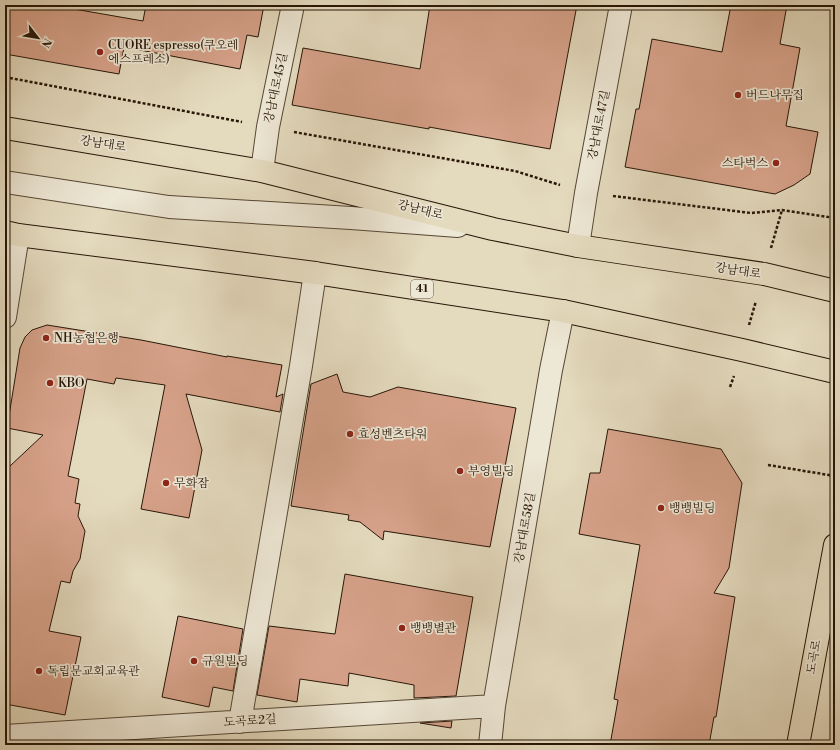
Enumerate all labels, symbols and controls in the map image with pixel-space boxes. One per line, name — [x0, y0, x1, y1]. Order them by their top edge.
north arrow — [18, 18, 58, 58]
text: N — [37, 35, 54, 50]
place label: CUORE espresso(쿠오레 에스프레소) — [108, 38, 239, 67]
marker: CUORE espresso(쿠오레 에스프레소) — [95, 47, 105, 57]
street label: 강남대로45길 — [261, 51, 291, 125]
place label: 버드나무집 — [746, 88, 804, 103]
street label: 강남대로47길 — [585, 89, 613, 161]
marker: 버드나무집 — [733, 90, 743, 100]
street label: 강남대로 — [79, 133, 127, 155]
place label: 스타벅스 — [722, 156, 768, 171]
marker: 스타벅스 — [771, 158, 781, 168]
street label: 강남대로 — [396, 197, 445, 223]
street label: 강남대로 — [714, 260, 762, 282]
road number: 41 — [411, 280, 433, 298]
place label: NH농협은행 — [54, 331, 119, 346]
marker: NH농협은행 — [41, 333, 51, 343]
place label: KBO — [58, 376, 84, 391]
marker: KBO — [45, 378, 55, 388]
place label: 효성벤츠타워 — [358, 427, 428, 442]
marker: 효성벤츠타워 — [345, 429, 355, 439]
place label: 부영빌딩 — [468, 464, 514, 479]
marker: 부영빌딩 — [455, 466, 465, 476]
place label: 무화잠 — [174, 476, 209, 491]
marker: 무화잠 — [161, 478, 171, 488]
street label: 강남대로58길 — [511, 491, 539, 565]
place label: 뱅뱅빌딩 — [669, 501, 715, 516]
marker: 뱅뱅빌딩 — [656, 503, 666, 513]
place label: 뱅뱅별관 — [410, 621, 457, 636]
marker: 뱅뱅별관 — [397, 623, 407, 633]
street label: 도곡로 — [804, 638, 824, 675]
place label: 규원빌딩 — [202, 654, 248, 669]
marker: 규원빌딩 — [189, 656, 199, 666]
place label: 독립문교회교육관 — [47, 664, 140, 679]
marker: 독립문교회교육관 — [34, 666, 44, 676]
street label: 도곡로2길 — [223, 712, 277, 730]

